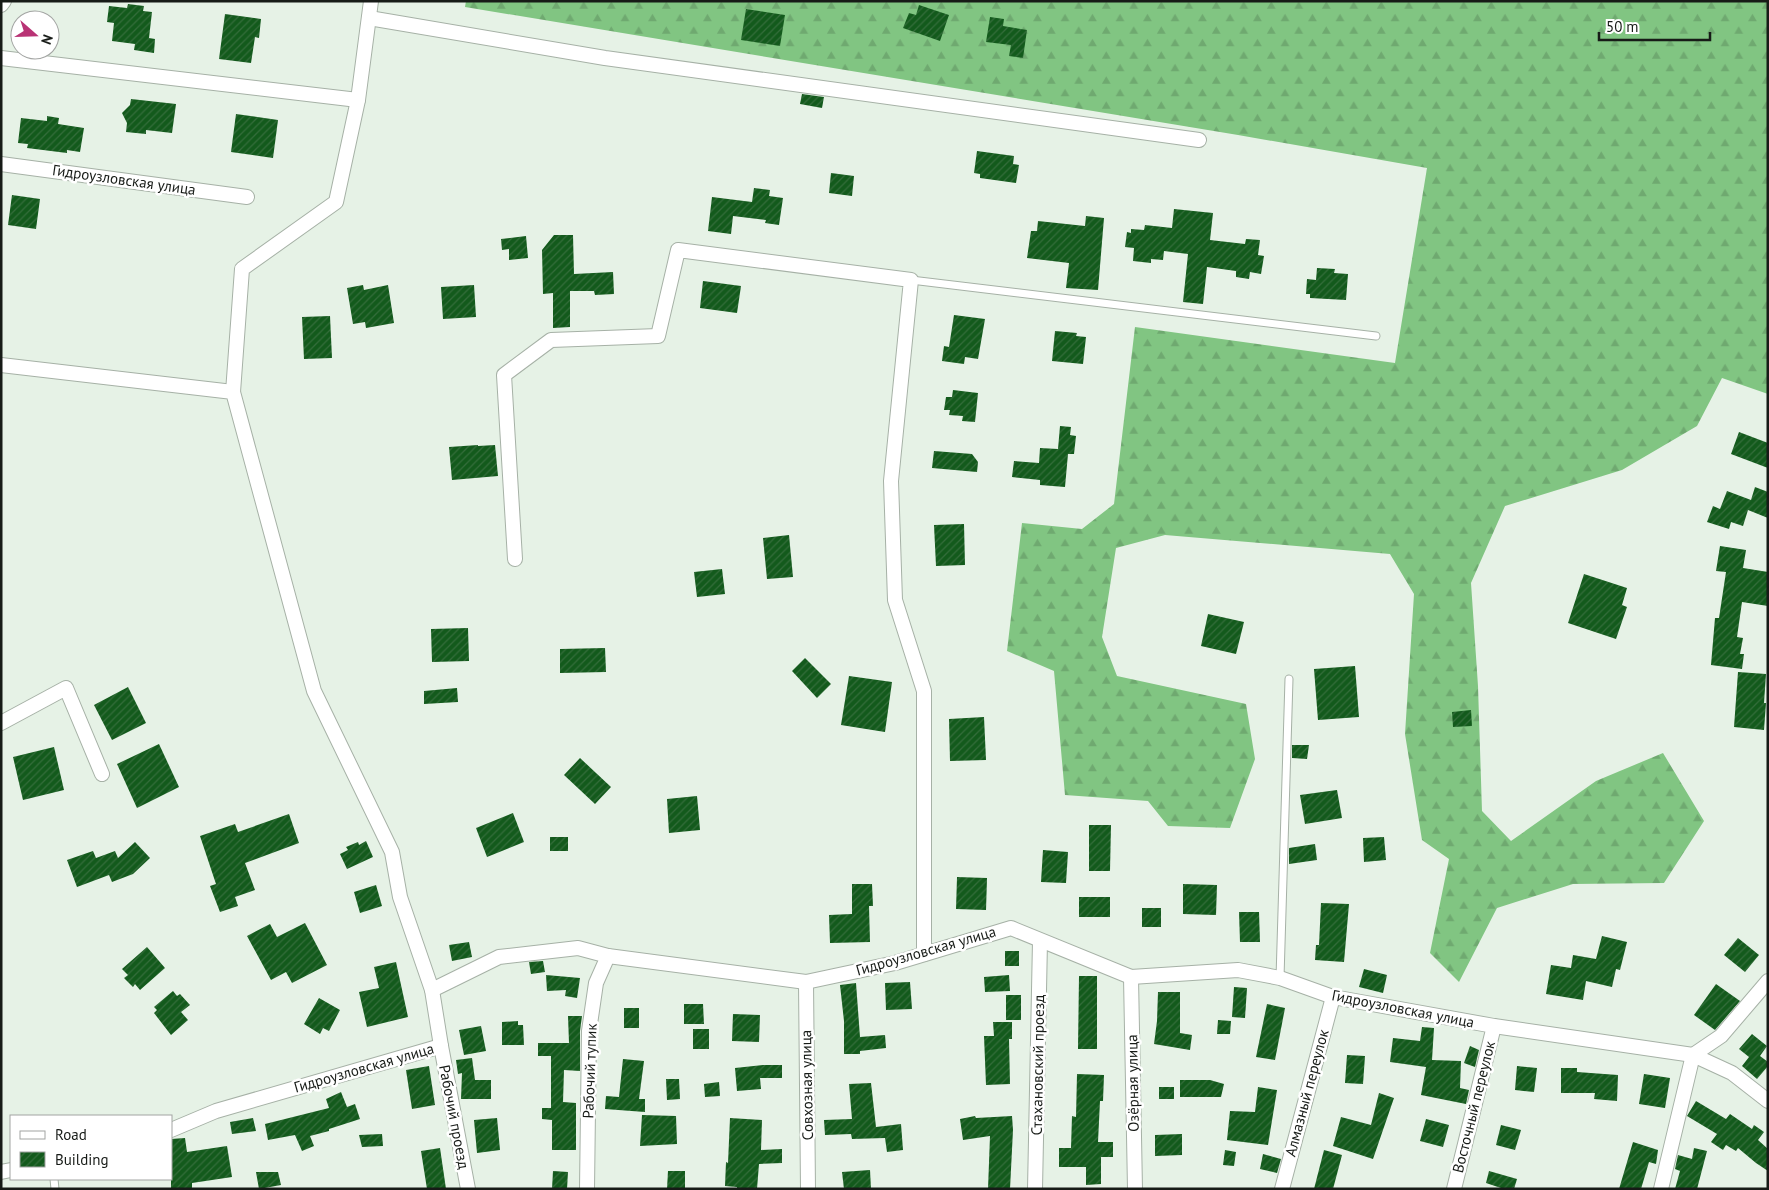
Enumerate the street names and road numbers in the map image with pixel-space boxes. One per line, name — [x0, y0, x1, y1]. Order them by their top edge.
street label: Гидроузловская улица — [51, 160, 197, 199]
street label: Гидроузловская улица — [854, 921, 998, 980]
street label: Гидроузловская улица — [1330, 985, 1476, 1032]
street label: Стахановский проезд — [1027, 994, 1048, 1135]
street label: Рабочий тупик — [578, 1022, 601, 1119]
street label: Алмазный переулок — [1280, 1026, 1333, 1159]
street label: Совхозная улица — [796, 1030, 817, 1140]
street label: Озёрная улица — [1122, 1034, 1143, 1132]
street label: Гидроузловская улица — [292, 1038, 436, 1097]
street label: Восточный переулок — [1448, 1038, 1499, 1175]
street label: Рабочий проезд — [435, 1063, 474, 1171]

